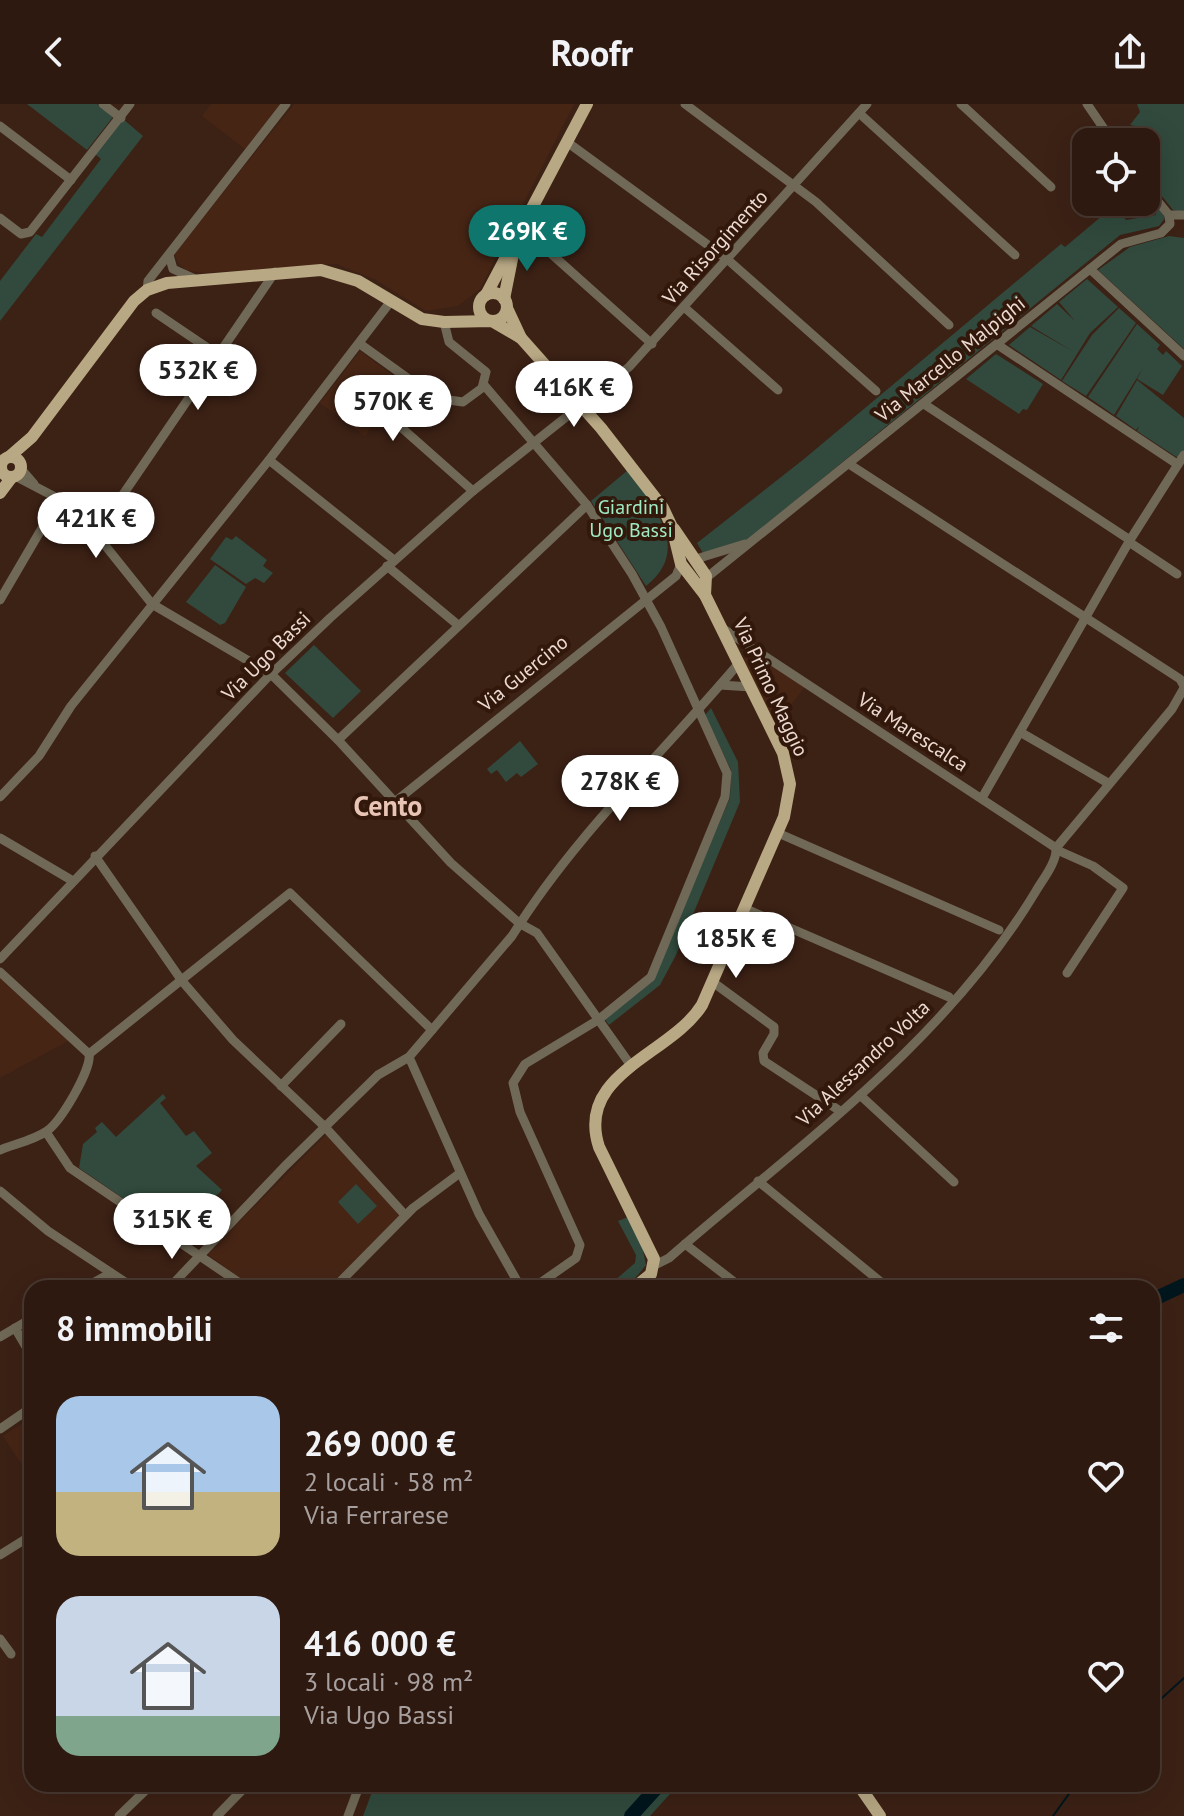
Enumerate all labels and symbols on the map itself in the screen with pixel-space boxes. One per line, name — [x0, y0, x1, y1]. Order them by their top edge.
street label: Via Risorgimento — [656, 184, 773, 311]
pin: 269K € — [462, 205, 592, 273]
street label: Via Marcello Malpighi — [869, 290, 1030, 428]
pin: 532K € — [133, 344, 263, 412]
pin: 416K € — [509, 361, 639, 429]
pin: 570K € — [328, 375, 458, 443]
pin: 421K € — [31, 492, 161, 560]
park label: Giardini Ugo Bassi — [589, 494, 673, 543]
street label: Via Ugo Bassi — [215, 606, 316, 707]
street label: Via Primo Maggio — [727, 613, 815, 761]
street label: Via Guercino — [472, 629, 573, 718]
street label: Via Marescalca — [852, 686, 973, 777]
pin: 278K € — [555, 755, 685, 823]
district label: Cento — [354, 787, 422, 824]
pin: 185K € — [671, 912, 801, 980]
street label: Via Alessandro Volta — [790, 994, 935, 1132]
pin: 315K € — [107, 1193, 237, 1261]

